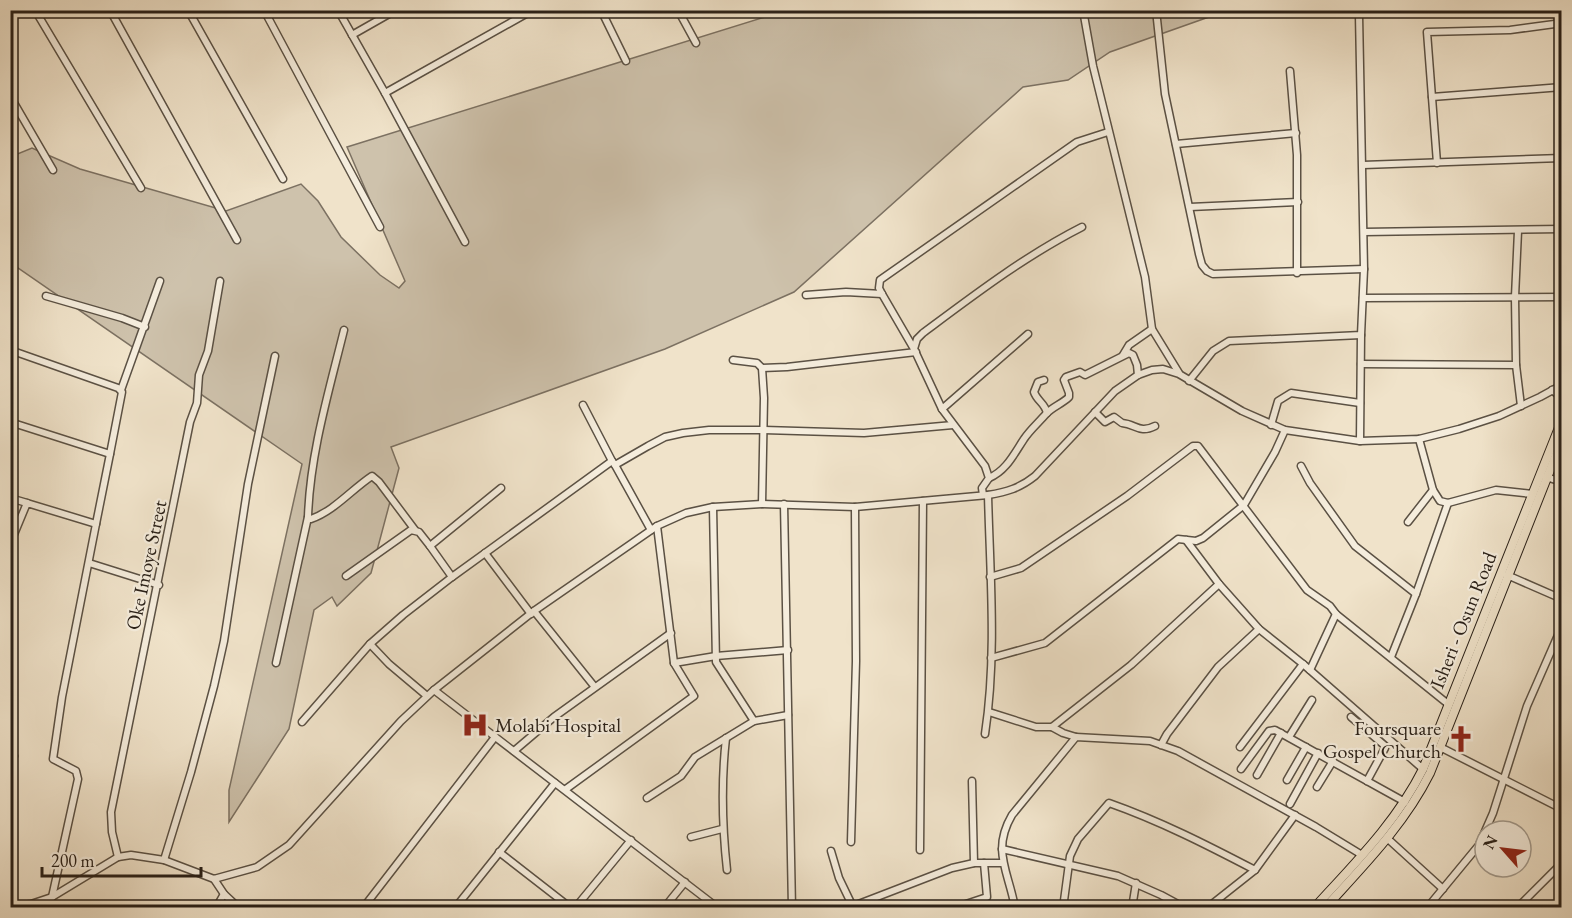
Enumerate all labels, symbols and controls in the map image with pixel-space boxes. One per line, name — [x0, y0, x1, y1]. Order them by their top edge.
street label: Oke Imoye Street — [120, 497, 173, 632]
street label: Isheri - Osun Road — [1424, 547, 1503, 692]
hospital icon: Molabi Hospital — [460, 710, 490, 740]
place label: Molabi Hospital — [495, 712, 621, 738]
place label: Foursquare Gospel Church — [1323, 715, 1441, 764]
church icon: Foursquare Gospel Church — [1446, 724, 1476, 754]
north arrow — [1473, 819, 1533, 879]
text: N — [1478, 832, 1503, 853]
scale bar — [42, 840, 201, 878]
text: 200 m — [51, 849, 95, 872]

